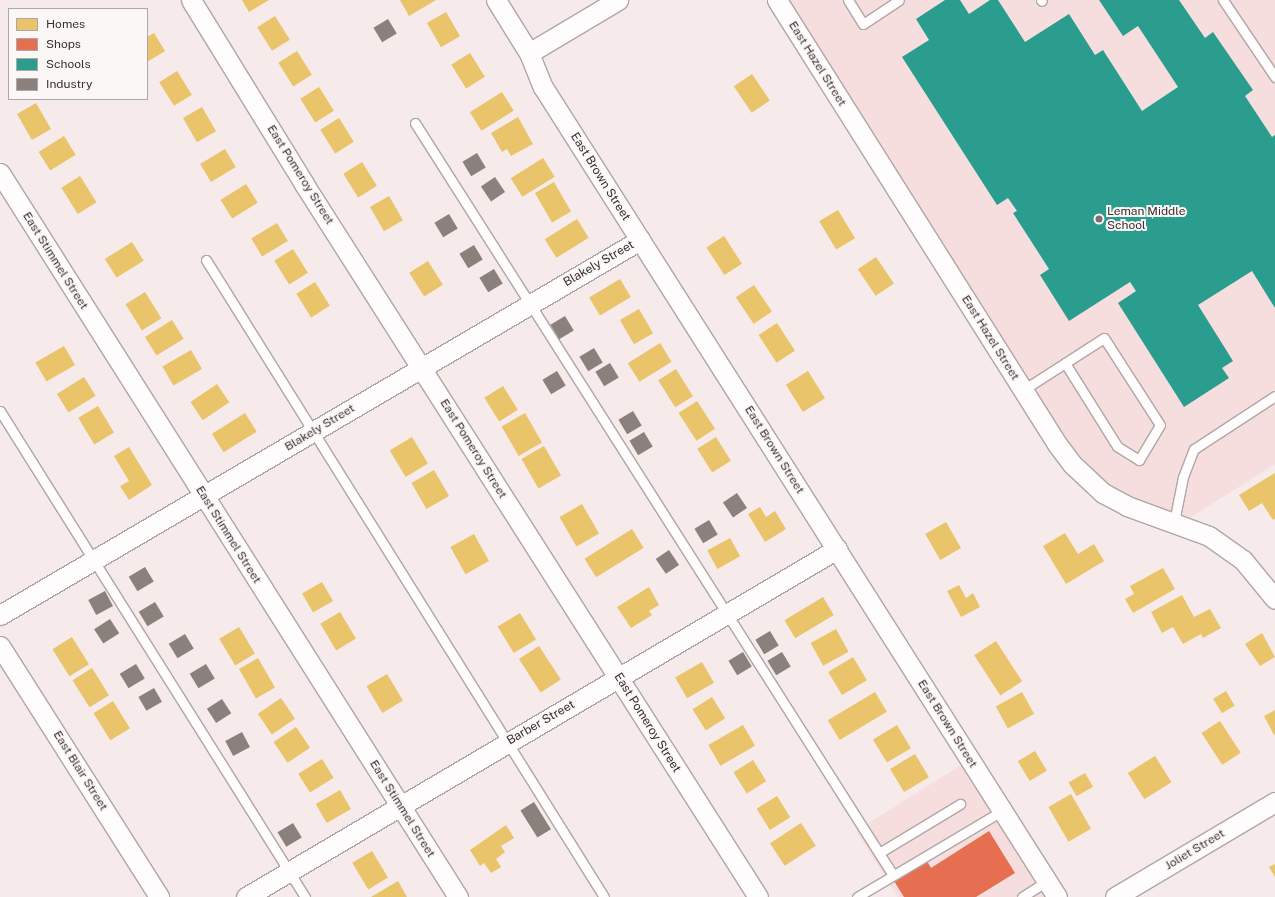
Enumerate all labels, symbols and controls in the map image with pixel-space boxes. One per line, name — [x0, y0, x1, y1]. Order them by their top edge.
legend — [8, 8, 148, 100]
text: Homes — [46, 17, 85, 31]
street label: East Hazel Street — [785, 19, 849, 109]
text: Shops — [46, 37, 81, 51]
text: Schools — [46, 57, 91, 71]
text: Industry — [46, 77, 92, 91]
street label: East Pomeroy Street — [264, 123, 336, 227]
street label: East Brown Street — [567, 130, 633, 224]
place label: Leman Middle School — [1107, 205, 1185, 233]
street label: East Stimmel Street — [19, 210, 91, 312]
marker: Leman Middle School — [1094, 214, 1104, 224]
street label: Blakely Street — [561, 238, 637, 290]
street label: East Hazel Street — [958, 293, 1022, 383]
street label: East Pomeroy Street — [437, 397, 509, 501]
street label: Blakely Street — [282, 401, 358, 455]
street label: East Brown Street — [741, 403, 807, 497]
street label: East Stimmel Street — [192, 484, 264, 586]
street label: East Pomeroy Street — [611, 671, 683, 775]
street label: East Brown Street — [914, 677, 980, 771]
street label: Barber Street — [504, 698, 578, 748]
street label: East Blair Street — [50, 728, 110, 814]
street label: East Stimmel Street — [366, 758, 438, 860]
street label: Joliet Street — [1163, 827, 1227, 873]

